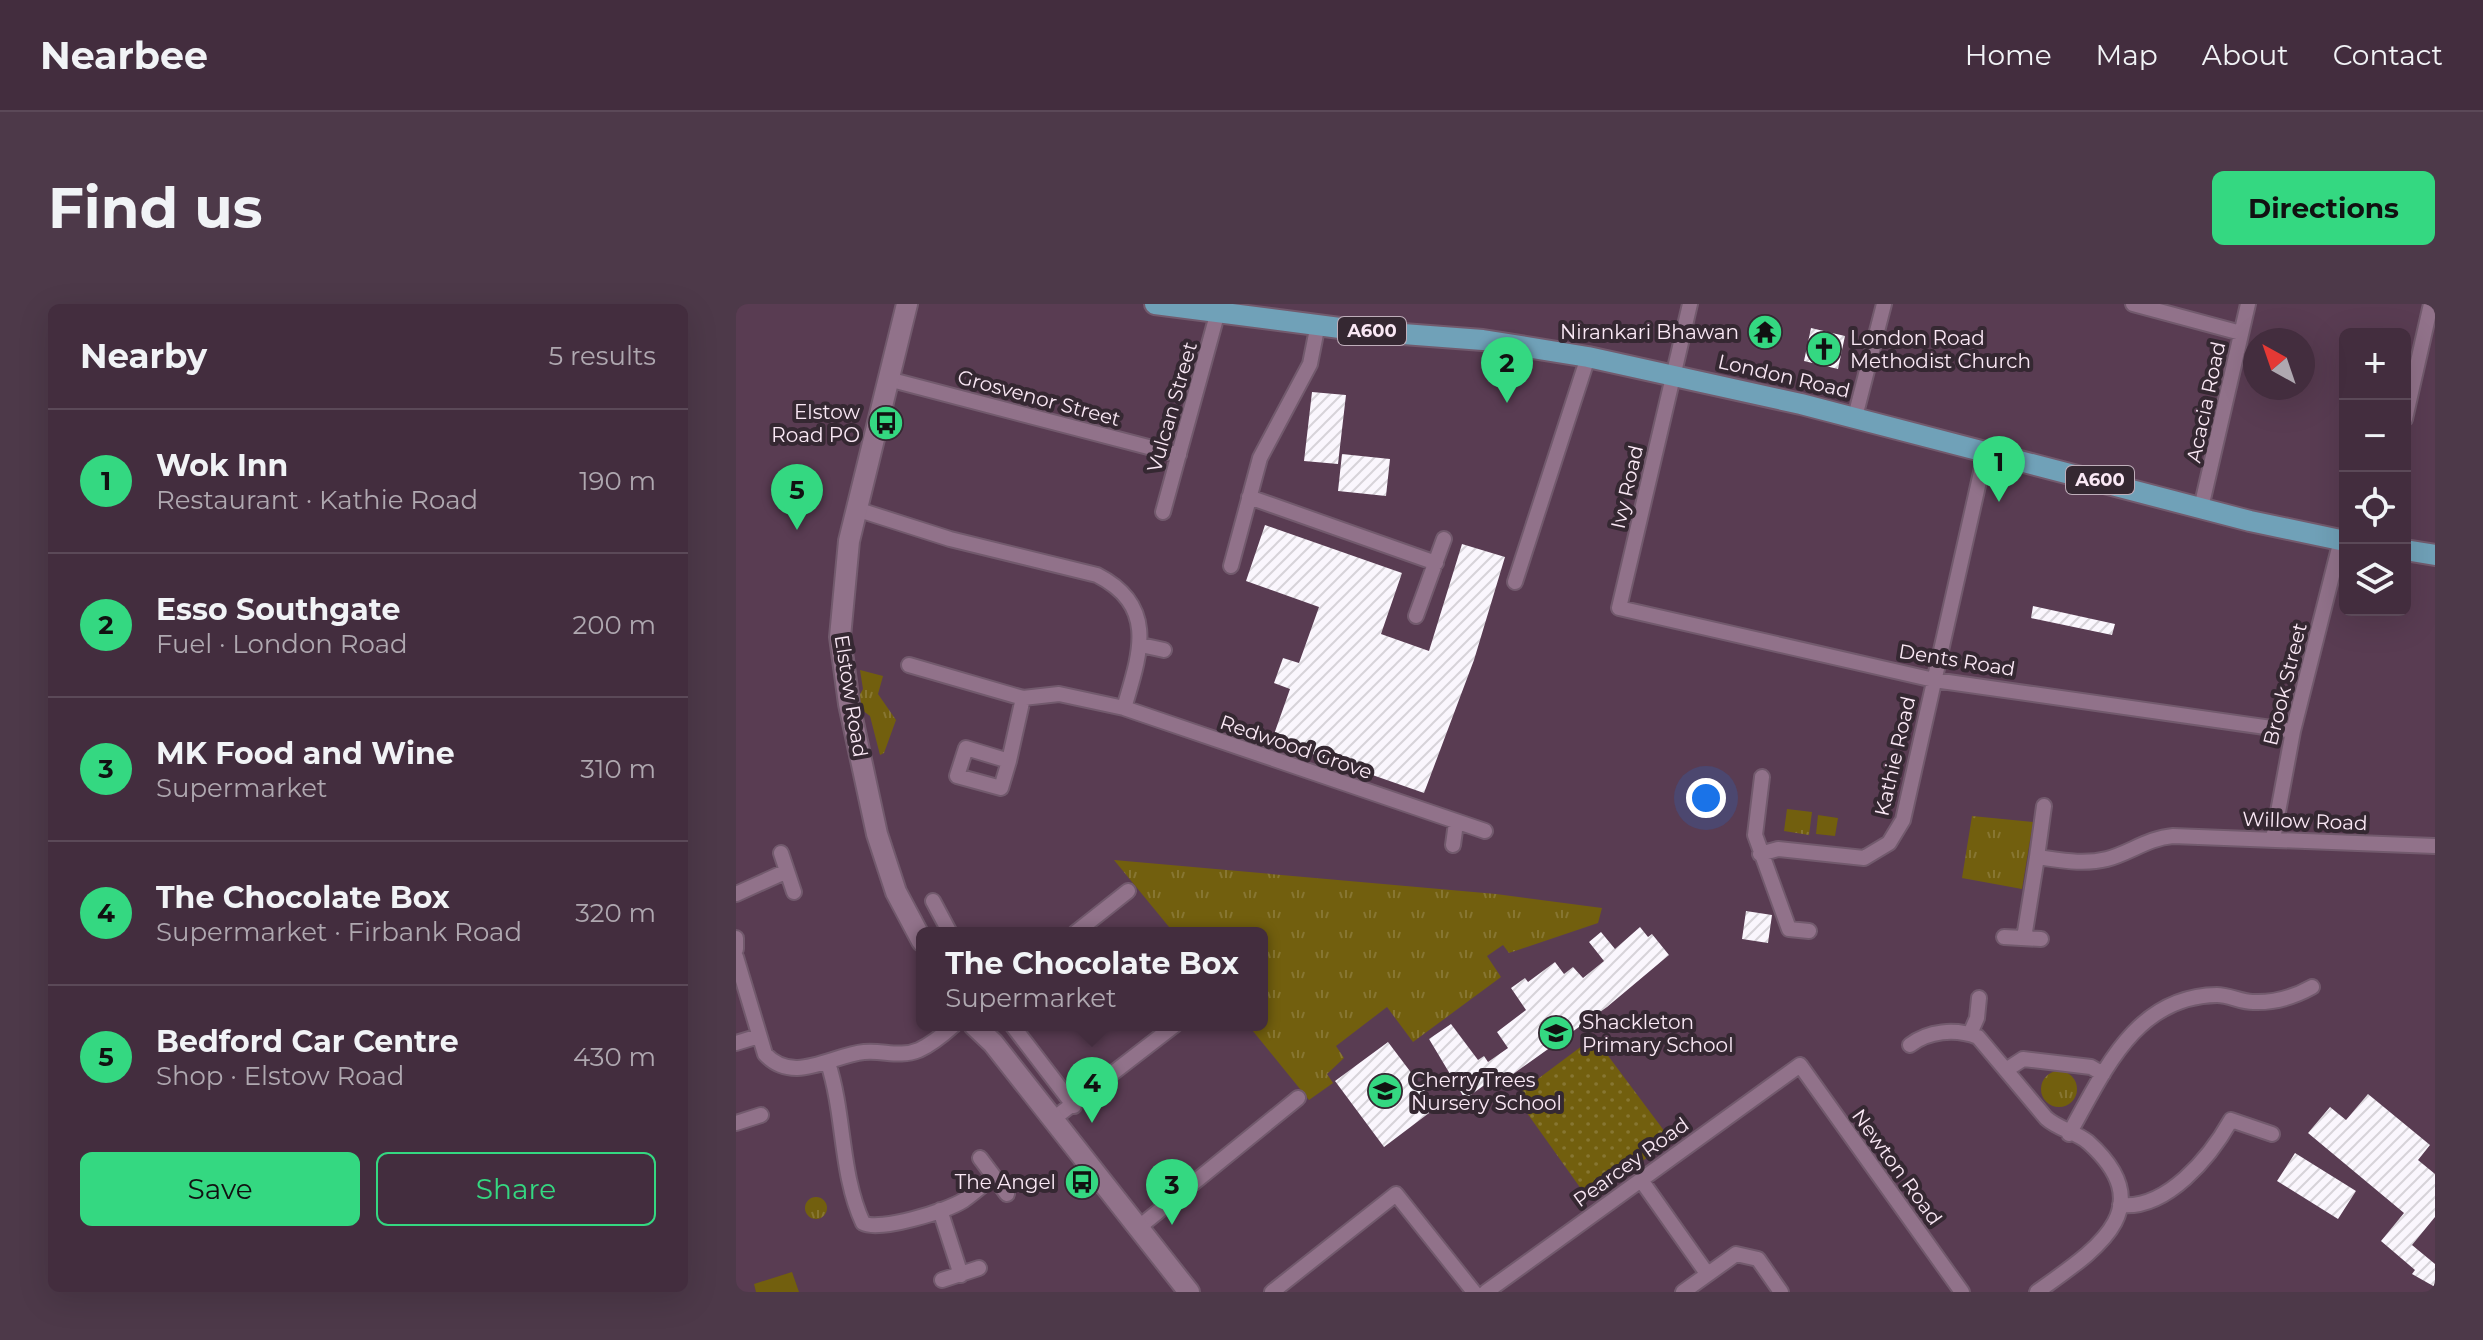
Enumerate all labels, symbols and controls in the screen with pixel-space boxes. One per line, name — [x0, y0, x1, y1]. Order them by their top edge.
text: Nearbee — [40, 32, 208, 79]
text: Home — [1965, 38, 2052, 72]
text: Map — [2096, 38, 2158, 72]
text: About — [2202, 38, 2289, 72]
text: Contact — [2333, 38, 2443, 72]
button: Directions — [2212, 171, 2435, 245]
text: Find us — [48, 174, 262, 242]
temple icon: Nirankari Bhawan — [1746, 313, 1784, 351]
road number: A600 — [1338, 317, 1406, 345]
place label: Nirankari Bhawan — [1560, 320, 1739, 344]
place label: London Road Methodist Church — [1850, 326, 2031, 373]
north arrow — [2243, 328, 2315, 400]
map controls — [2339, 328, 2411, 616]
button: + — [2339, 328, 2411, 400]
church icon: London Road Methodist Church — [1805, 330, 1843, 368]
text: Nearby — [80, 335, 207, 377]
pin: 2 — [1481, 337, 1533, 403]
street label: Vulcan Street — [1142, 339, 1202, 475]
street label: Acacia Road — [2181, 339, 2231, 465]
text: 5 results — [549, 340, 656, 372]
street label: London Road — [1716, 349, 1852, 403]
street label: Grosvenor Street — [955, 365, 1123, 431]
place label: Elstow Road PO — [771, 400, 860, 447]
button: − — [2339, 400, 2411, 472]
bus stop icon: Elstow Road PO — [867, 404, 905, 442]
pin: 1 — [1973, 436, 2025, 502]
street label: Ivy Road — [1606, 443, 1648, 531]
text: Wok Inn — [156, 447, 288, 484]
pin: 5 — [771, 464, 823, 530]
text: 1 — [101, 465, 111, 497]
text: 190 m — [579, 465, 656, 497]
road number: A600 — [2066, 466, 2134, 494]
button: locate — [2339, 472, 2411, 544]
text: Restaurant · Kathie Road — [156, 484, 478, 516]
button: layers — [2339, 544, 2411, 616]
text: Esso Southgate — [156, 591, 400, 628]
text: 2 — [98, 609, 114, 641]
text: 200 m — [572, 609, 656, 641]
street label: Brook Street — [2258, 620, 2312, 748]
text: Fuel · London Road — [156, 628, 408, 660]
street label: Elstow Road — [829, 633, 873, 759]
street label: Dents Road — [1897, 639, 2017, 681]
street label: Kathie Road — [1870, 694, 1920, 818]
street label: Redwood Grove — [1217, 710, 1375, 784]
text: MK Food and Wine — [156, 735, 455, 772]
text: 3 — [98, 753, 114, 785]
text: 310 m — [580, 753, 656, 785]
text: Supermarket — [156, 772, 327, 804]
your location — [1686, 778, 1726, 818]
street label: Willow Road — [2242, 807, 2368, 835]
text: The Chocolate Box — [156, 879, 450, 916]
text: 4 — [97, 897, 115, 929]
text: 320 m — [575, 897, 656, 929]
text: Supermarket · Firbank Road — [156, 916, 522, 948]
popup — [916, 927, 1268, 1031]
text: The Chocolate Box — [945, 945, 1239, 982]
text: Supermarket — [945, 982, 1117, 1014]
place label: Shackleton Primary School — [1582, 1010, 1734, 1057]
school or university icon: Shackleton Primary School — [1537, 1014, 1575, 1052]
text: Bedford Car Centre — [156, 1023, 459, 1060]
text: 5 — [98, 1041, 114, 1073]
text: 430 m — [573, 1041, 656, 1073]
pin: 4 — [1066, 1057, 1118, 1123]
text: Shop · Elstow Road — [156, 1060, 404, 1092]
place label: Cherry Trees Nursery School — [1411, 1068, 1562, 1115]
school or university icon: Cherry Trees Nursery School — [1366, 1072, 1404, 1110]
street label: Newton Road — [1847, 1104, 1947, 1230]
street label: Pearcey Road — [1569, 1112, 1693, 1212]
button: Save — [80, 1152, 360, 1226]
button: Share — [376, 1152, 656, 1226]
pin: 3 — [1146, 1159, 1198, 1225]
bus stop icon: The Angel — [1063, 1163, 1101, 1201]
place label: The Angel — [955, 1170, 1056, 1194]

